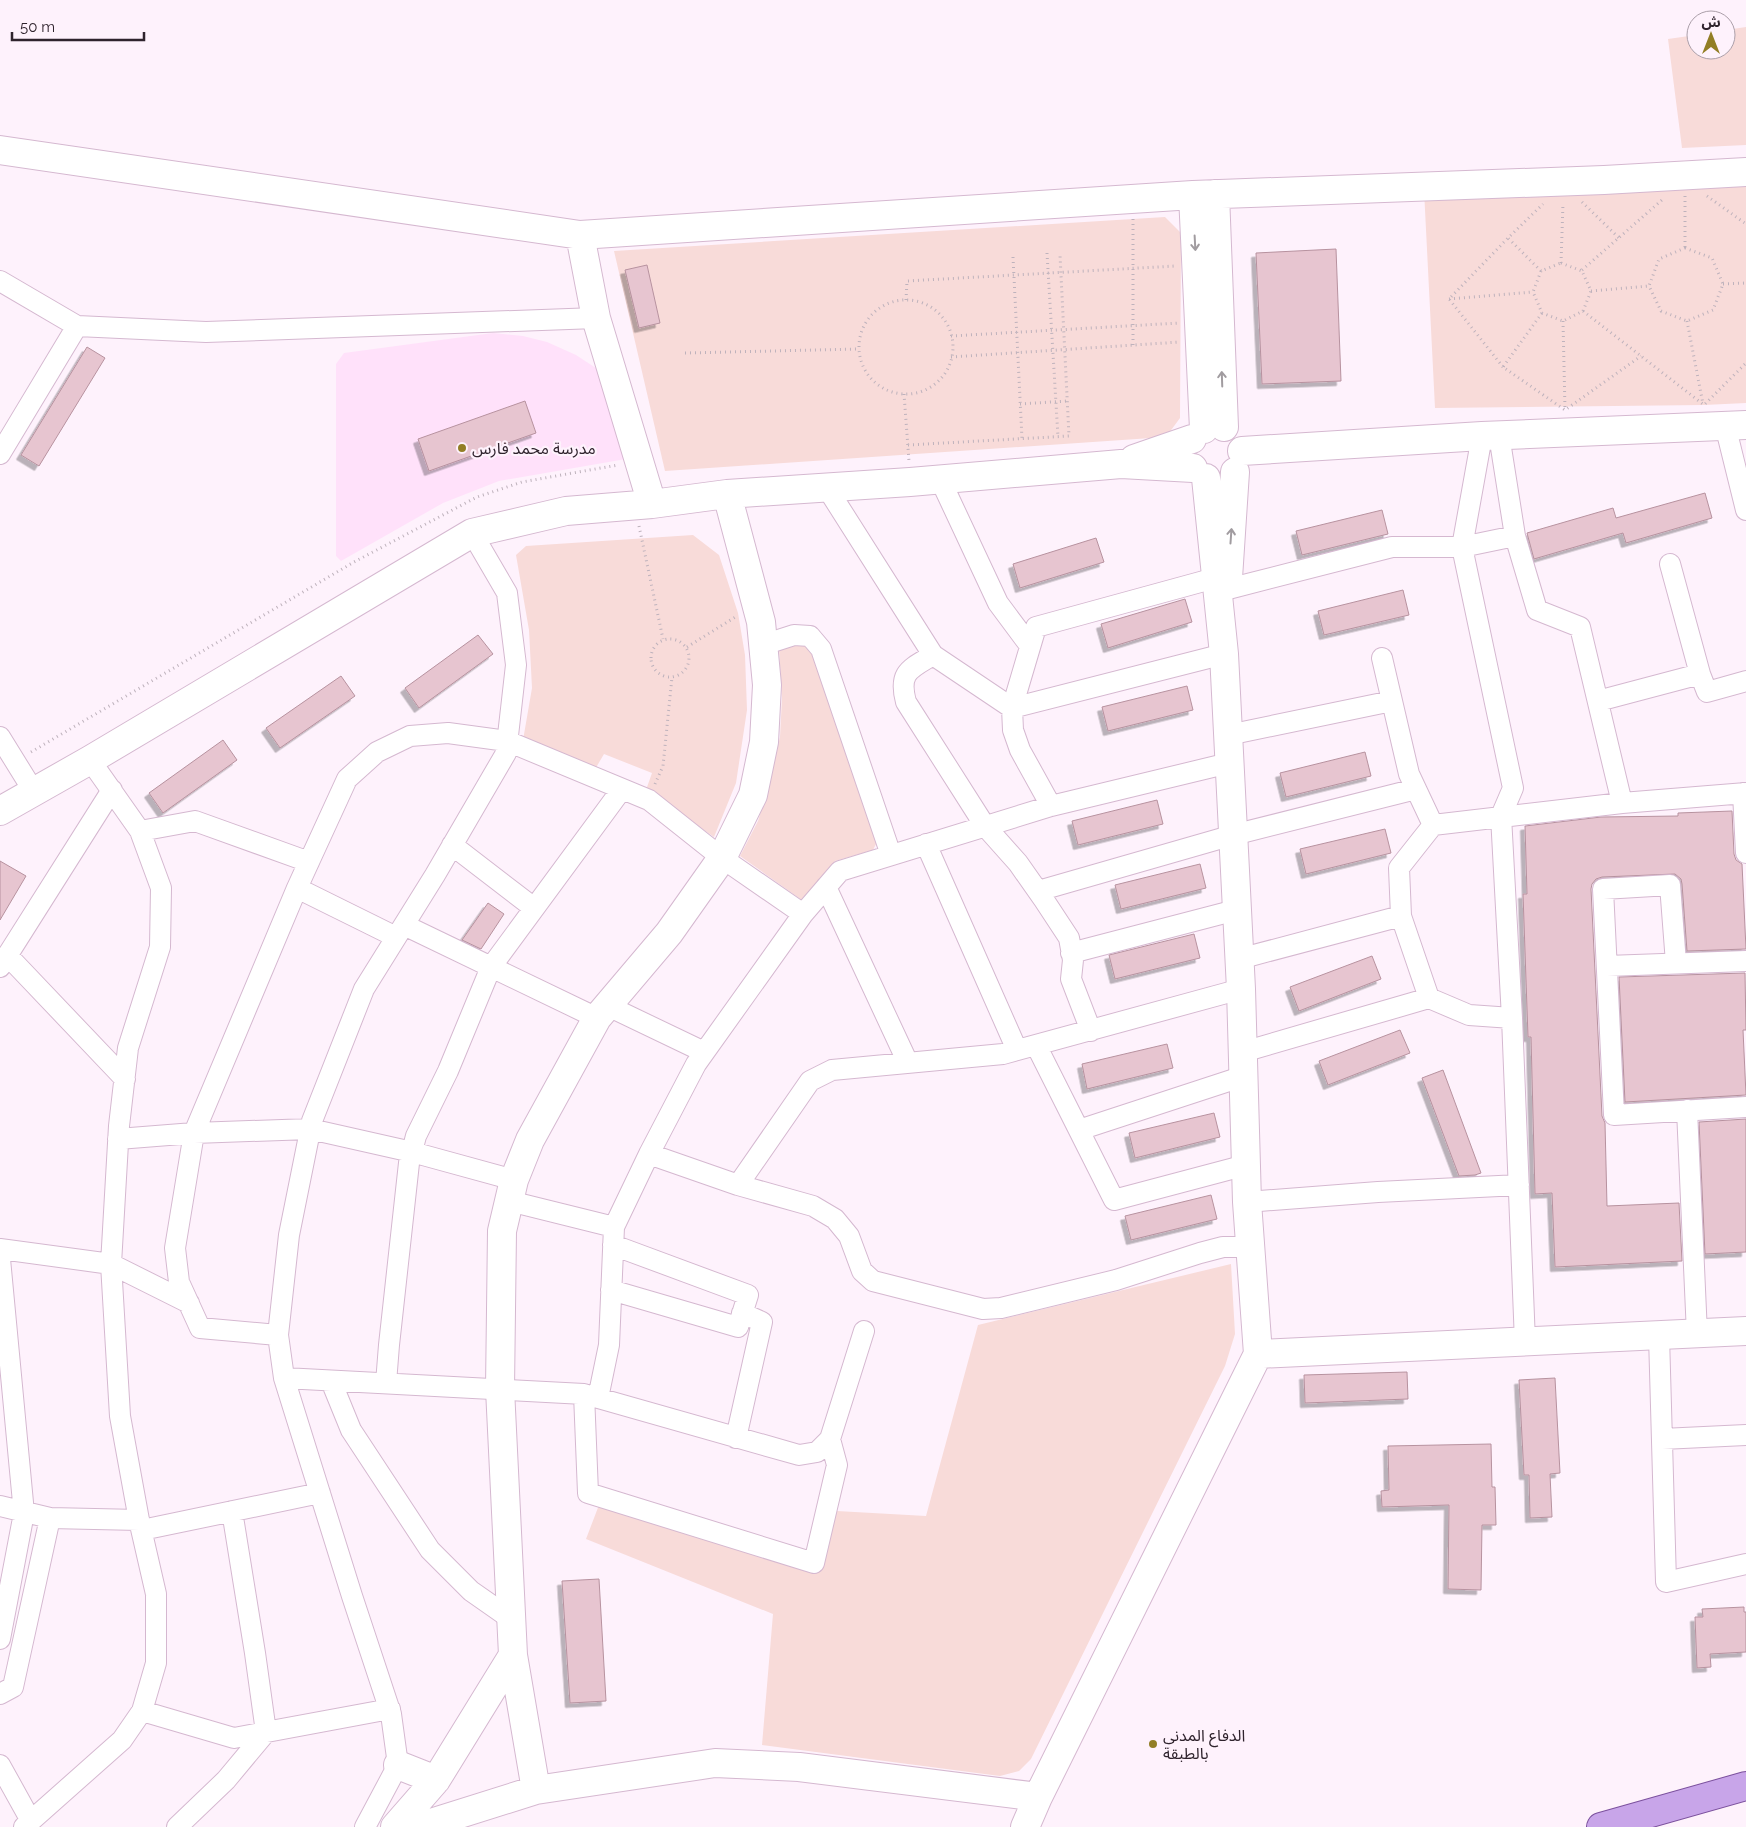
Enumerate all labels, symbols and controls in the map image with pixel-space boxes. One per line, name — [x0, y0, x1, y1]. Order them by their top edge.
scale bar — [12, 10, 145, 42]
north arrow — [1686, 10, 1736, 60]
text: ش — [1701, 14, 1721, 30]
text: 50 m — [20, 18, 55, 36]
one-way arrow — [1191, 235, 1200, 251]
one-way arrow — [1218, 371, 1227, 387]
place label: مدرسة محمد فارس — [472, 439, 596, 458]
marker: مدرسة محمد فارس — [456, 442, 468, 454]
one-way arrow — [1227, 528, 1236, 544]
place label: الدفاع المدني بالطبقة — [1163, 1726, 1245, 1763]
marker: الدفاع المدني بالطبقة — [1147, 1738, 1159, 1750]

